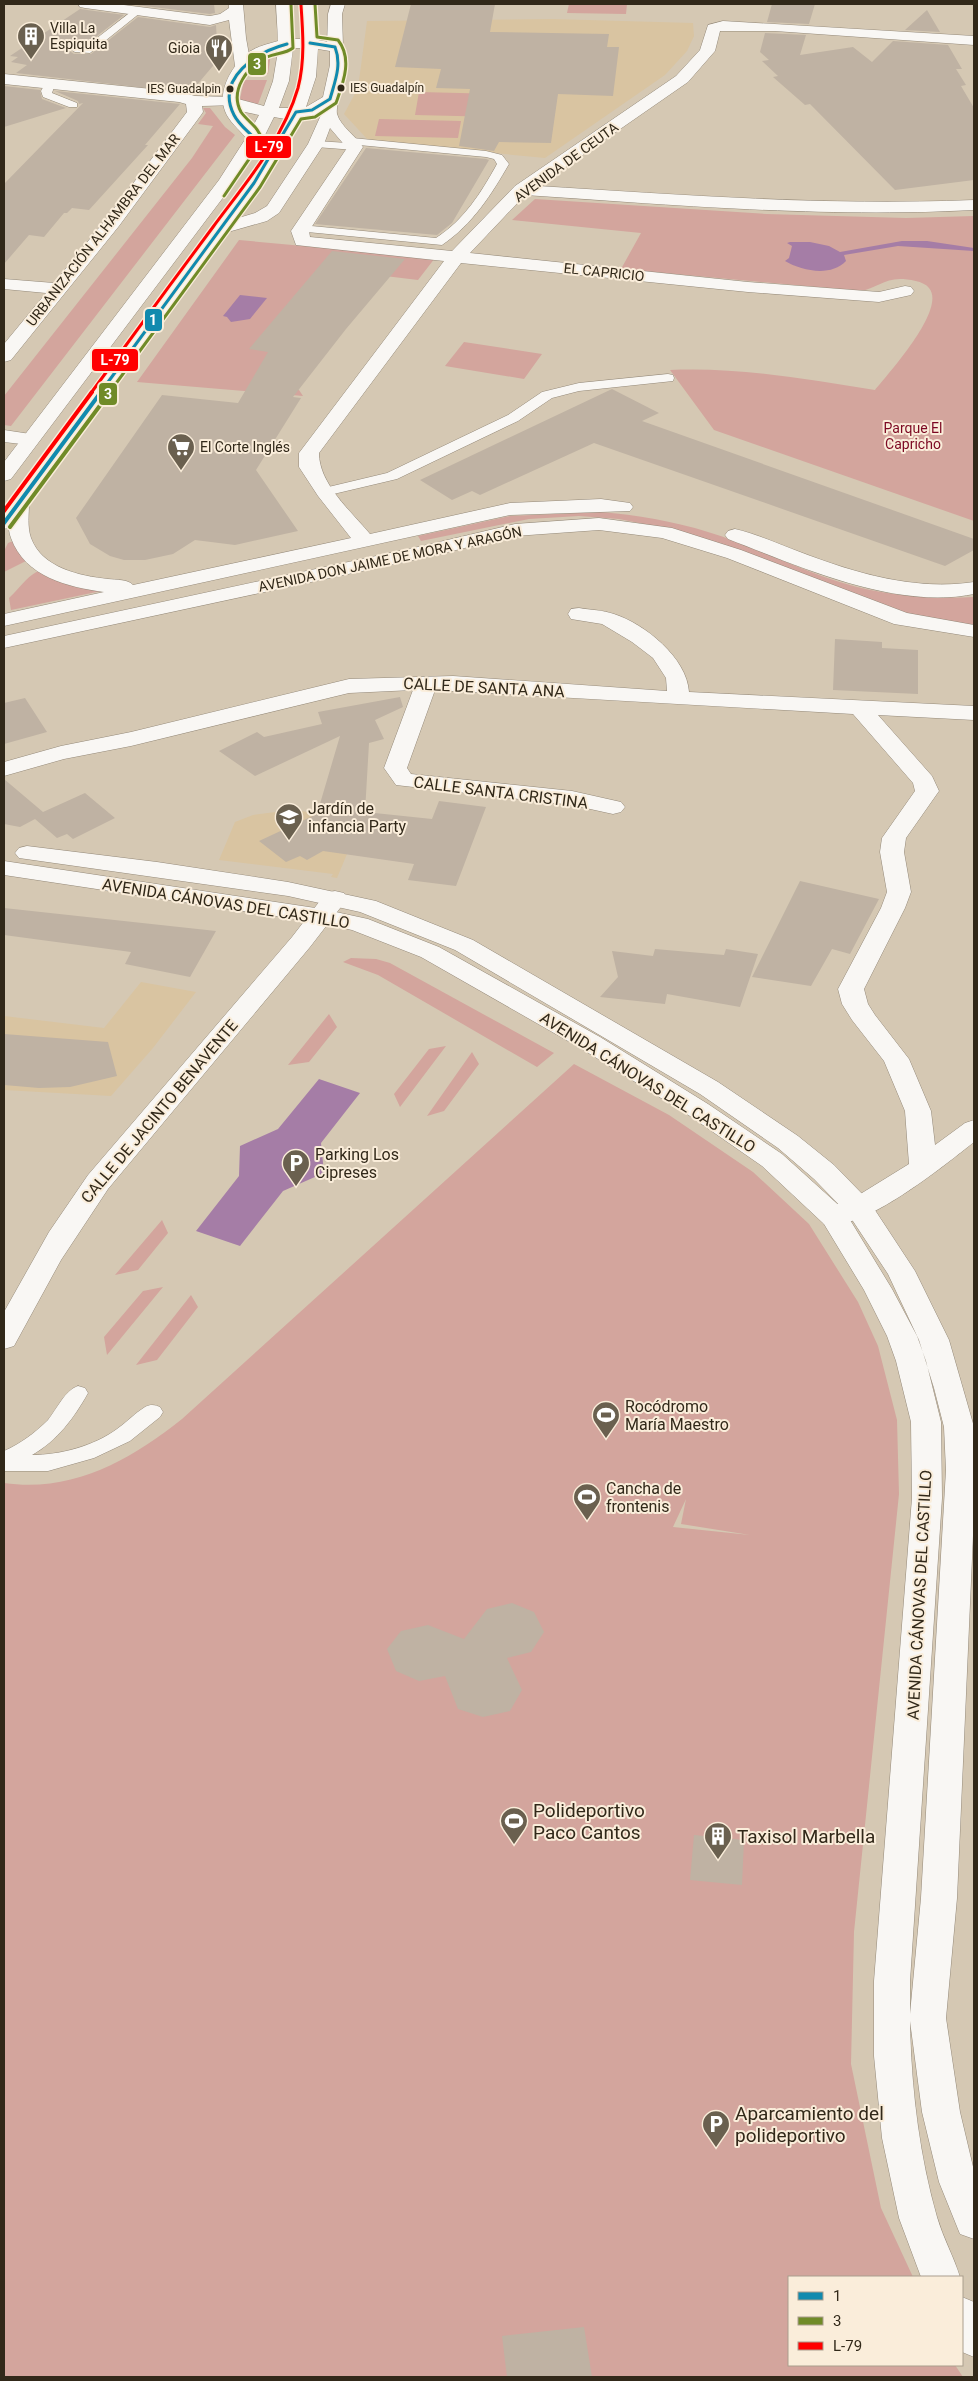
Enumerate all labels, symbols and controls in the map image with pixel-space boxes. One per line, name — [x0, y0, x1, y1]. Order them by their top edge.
place label: Villa La Espiquita — [50, 20, 108, 52]
building icon: Villa La Espiquita — [16, 21, 46, 60]
restaurant icon: Gioia — [204, 33, 234, 72]
place label: Gioia — [168, 40, 200, 56]
line badge: 3 — [247, 52, 267, 76]
text: 3 — [253, 56, 261, 72]
place label: IES Guadalpín — [350, 81, 424, 95]
place label: IES Guadalpin — [147, 82, 221, 96]
marker: IES Guadalpín — [336, 83, 346, 93]
marker: IES Guadalpin — [225, 84, 235, 94]
street label: AVENIDA DE CEUTA — [511, 119, 621, 205]
street label: URBANIZACIÓN ALHAMBRA DEL MAR — [22, 130, 183, 329]
line badge: L-79 — [245, 135, 292, 159]
text: L-79 — [254, 139, 284, 155]
street label: EL CAPRICIO — [563, 260, 645, 284]
line badge: 1 — [144, 308, 163, 332]
text: 1 — [149, 312, 157, 328]
line badge: L-79 — [91, 348, 139, 372]
text: L-79 — [100, 352, 130, 368]
line badge: 3 — [98, 382, 118, 406]
text: 3 — [104, 386, 112, 402]
park label: Parque El Capricho — [884, 420, 942, 452]
supermarket icon: El Corte Inglés — [166, 432, 196, 471]
place label: El Corte Inglés — [200, 439, 290, 455]
street label: AVENIDA DON JAIME DE MORA Y ARAGÓN — [257, 522, 523, 595]
street label: CALLE DE SANTA ANA — [403, 674, 566, 701]
street label: CALLE SANTA CRISTINA — [413, 772, 590, 813]
place label: Jardín de infancia Party — [308, 799, 407, 836]
school or university icon: Jardín de infancia Party — [274, 802, 304, 841]
street label: AVENIDA CÁNOVAS DEL CASTILLO — [101, 875, 351, 932]
street label: AVENIDA CÁNOVAS DEL CASTILLO — [537, 1008, 759, 1157]
street label: CALLE DE JACINTO BENAVENTE — [77, 1016, 242, 1207]
place label: Parking Los Cipreses — [315, 1145, 399, 1182]
parking icon: Parking Los Cipreses — [281, 1148, 311, 1187]
place label: Rocódromo María Maestro — [625, 1397, 729, 1434]
sports icon: Rocódromo María Maestro — [591, 1400, 621, 1439]
street label: AVENIDA CÁNOVAS DEL CASTILLO — [903, 1470, 936, 1721]
place label: Cancha de frontenis — [606, 1479, 681, 1516]
sports icon: Cancha de frontenis — [572, 1482, 602, 1521]
place label: Polideportivo Paco Cantos — [533, 1799, 645, 1844]
sports icon: Polideportivo Paco Cantos — [499, 1806, 529, 1845]
building icon: Taxisol Marbella — [703, 1821, 733, 1860]
place label: Taxisol Marbella — [737, 1825, 875, 1848]
place label: Aparcamiento del polideportivo — [735, 2102, 884, 2147]
parking icon: Aparcamiento del polideportivo — [701, 2109, 731, 2148]
legend — [788, 2276, 963, 2366]
text: 1 — [833, 2287, 841, 2305]
text: 3 — [833, 2312, 841, 2330]
text: L-79 — [833, 2337, 862, 2355]

